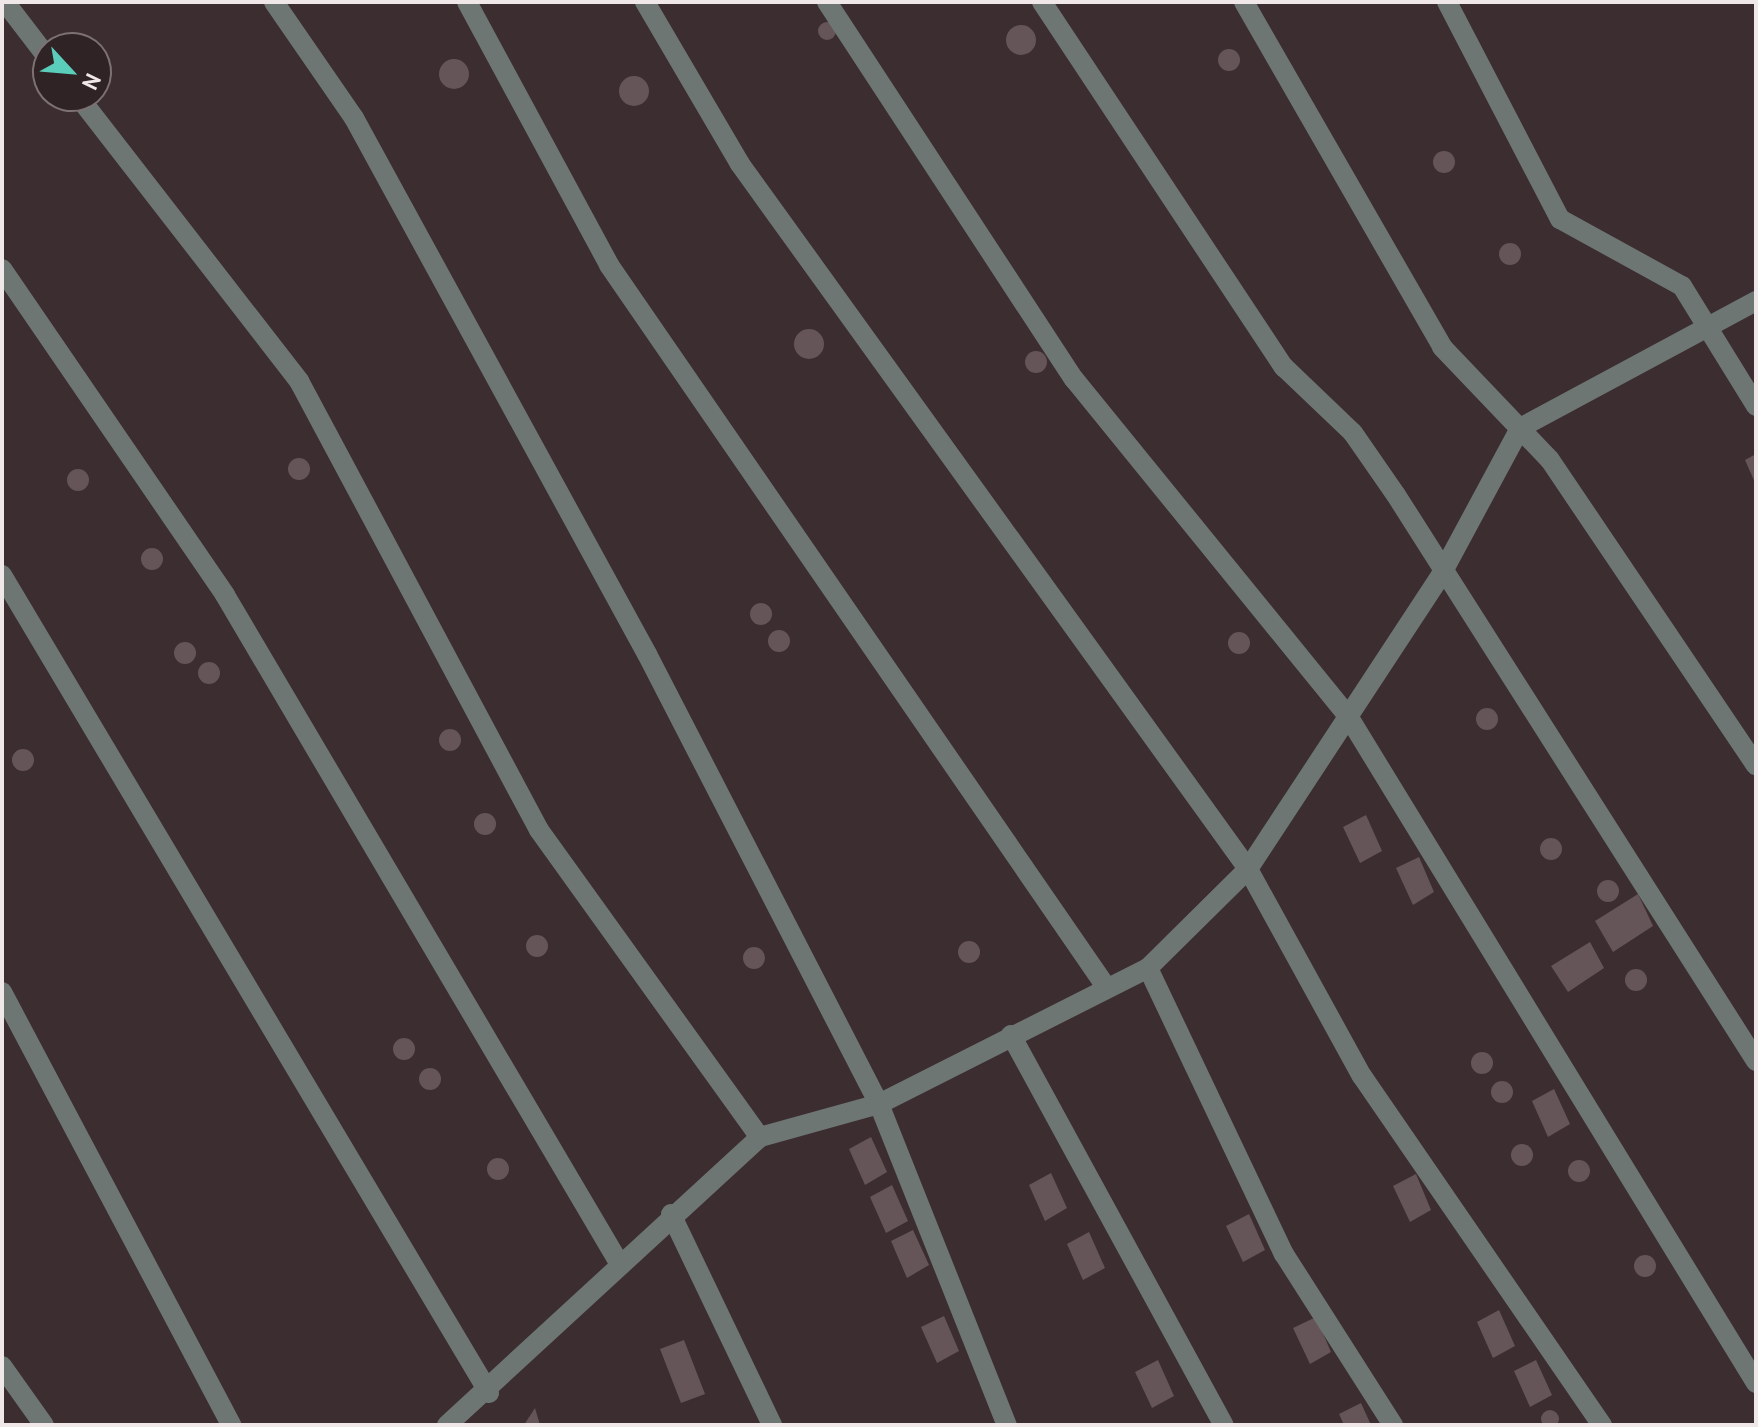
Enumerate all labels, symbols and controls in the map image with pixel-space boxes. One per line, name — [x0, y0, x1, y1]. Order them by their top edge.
north arrow — [32, 32, 112, 112]
text: N — [76, 69, 108, 94]

